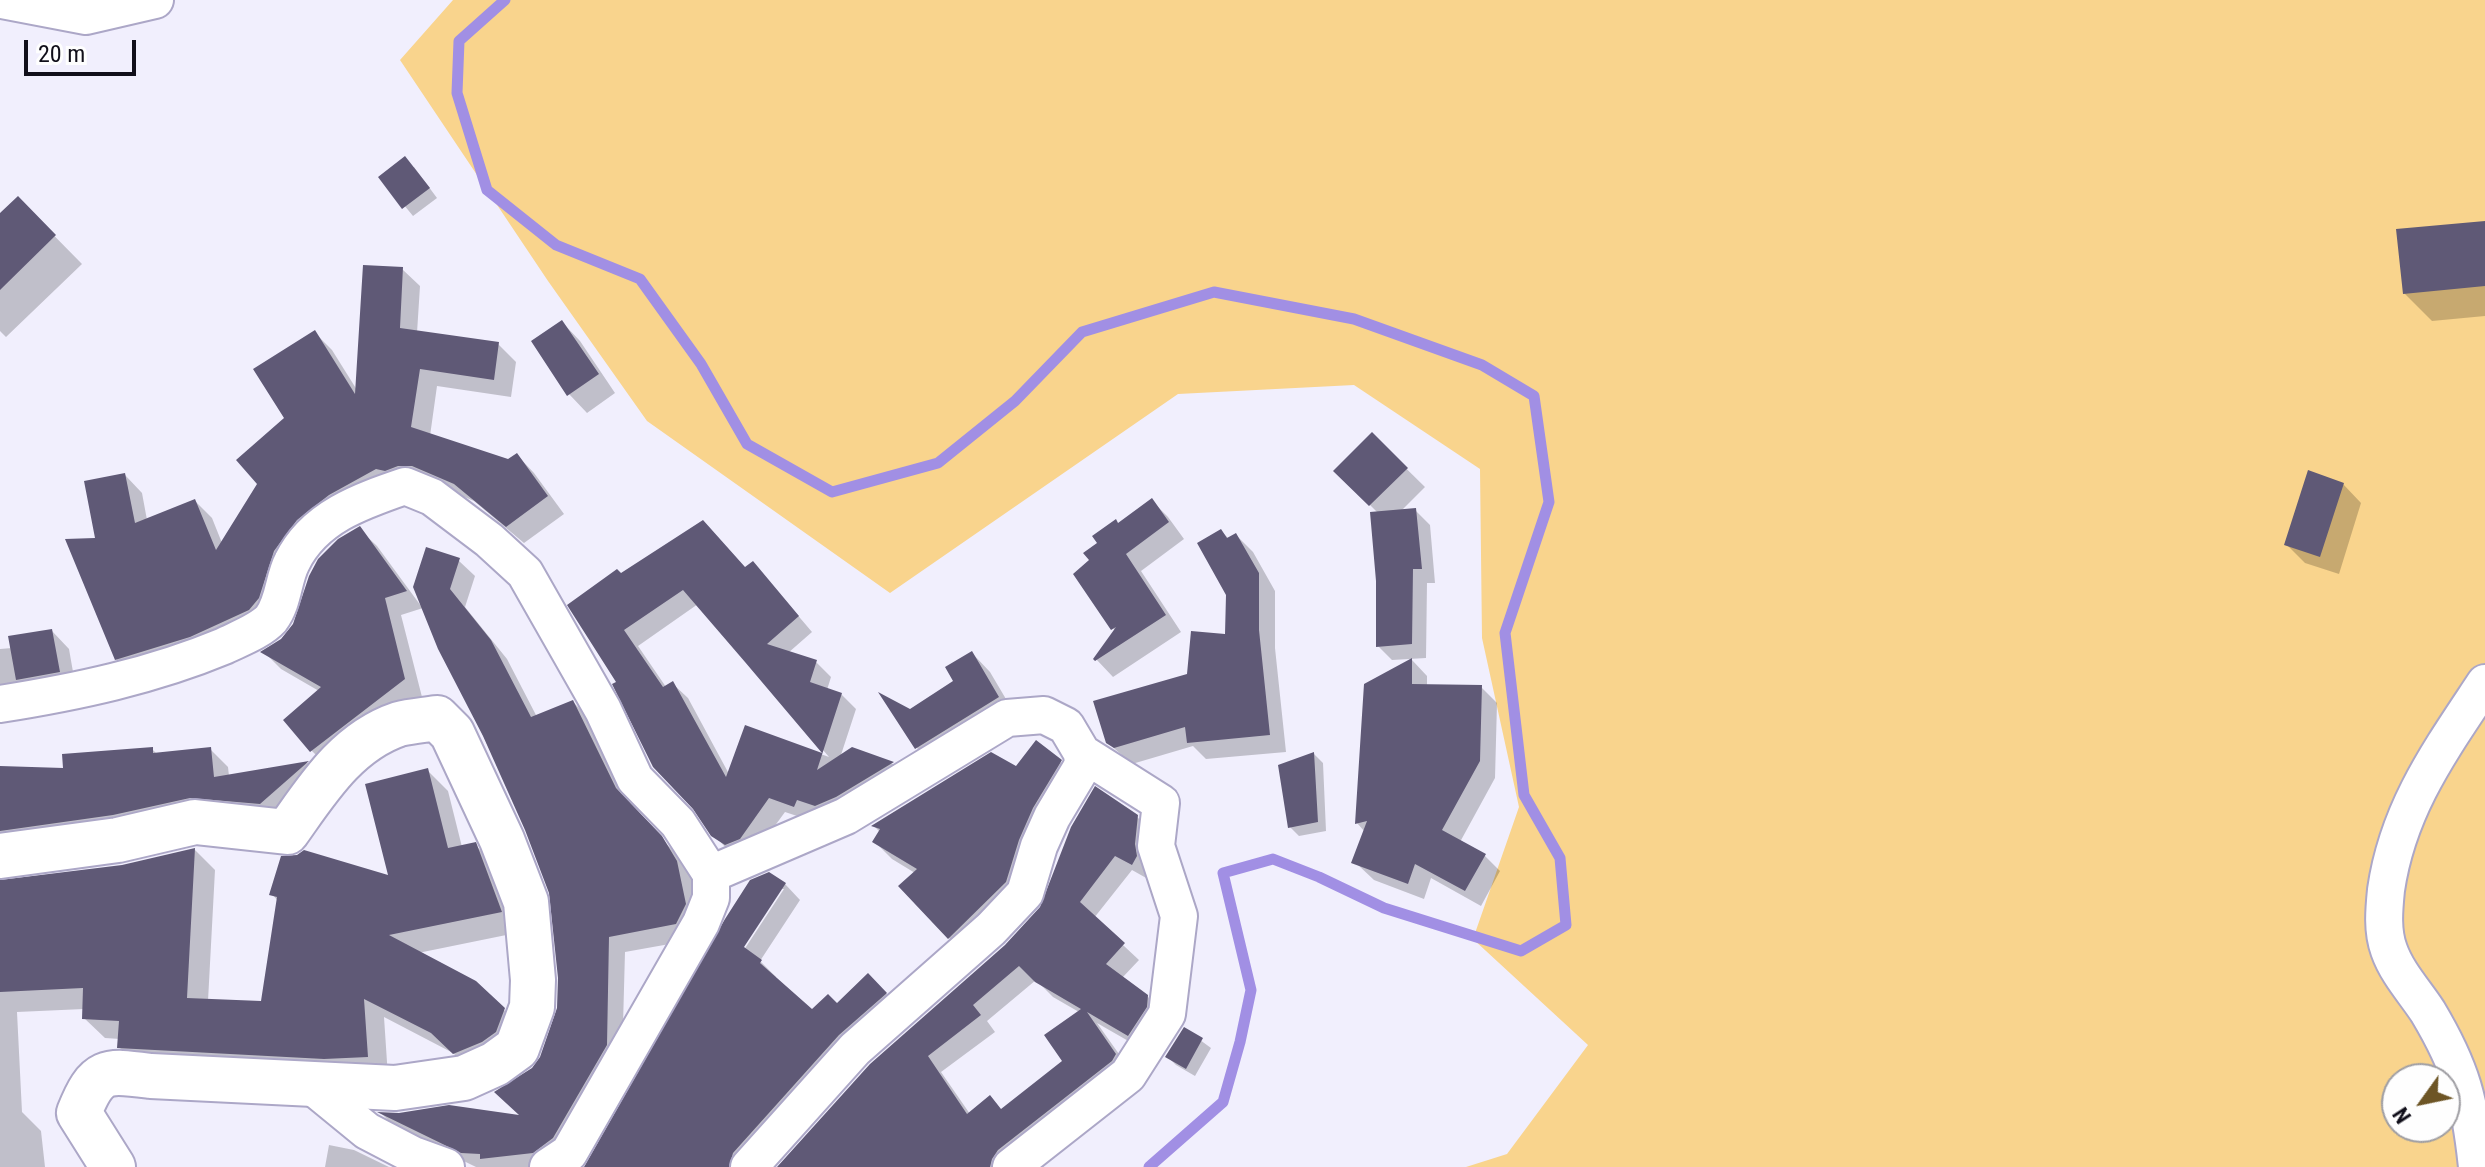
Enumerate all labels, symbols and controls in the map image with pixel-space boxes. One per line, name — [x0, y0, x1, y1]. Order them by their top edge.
scale bar — [28, 24, 140, 74]
text: 20 m — [38, 40, 85, 68]
north arrow — [2381, 1063, 2461, 1143]
text: N — [2388, 1103, 2416, 1128]

